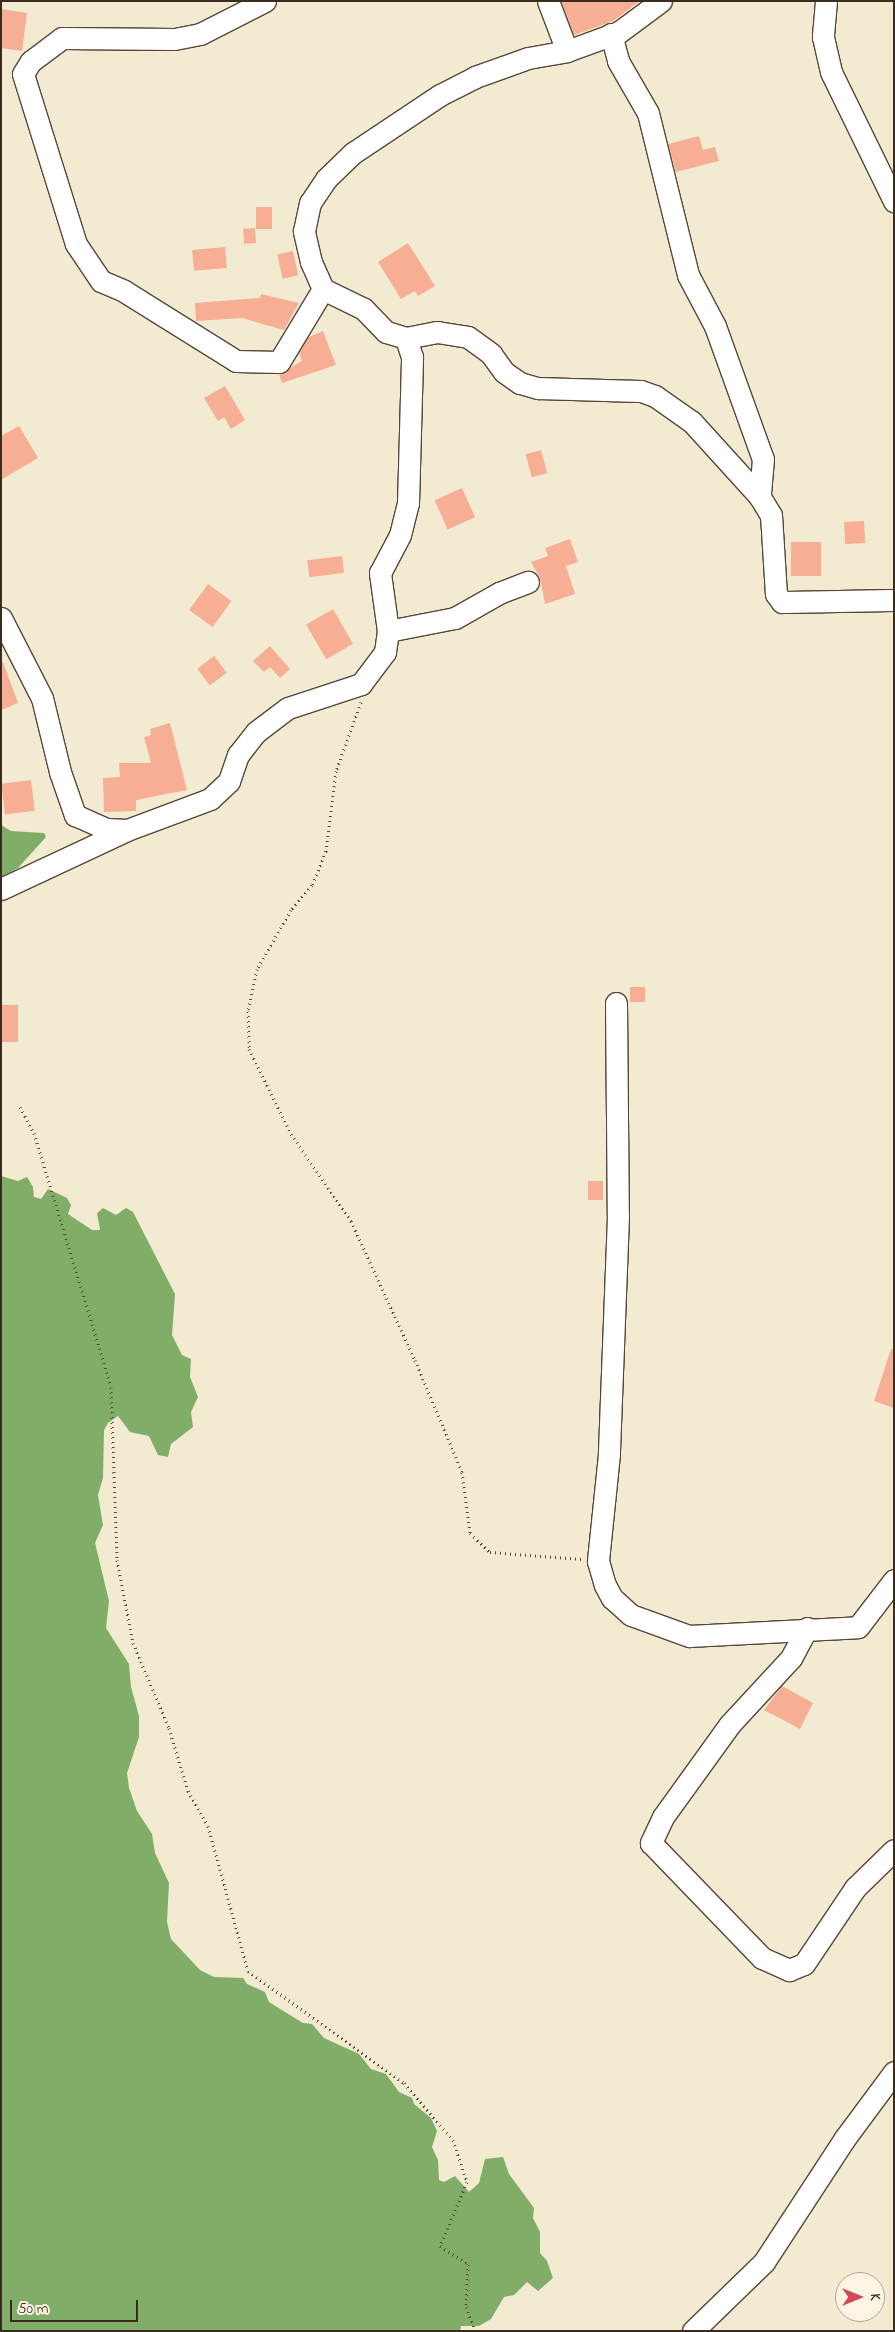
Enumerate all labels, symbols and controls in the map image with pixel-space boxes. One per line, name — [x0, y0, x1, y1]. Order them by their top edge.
north arrow — [835, 2272, 885, 2322]
scale bar — [12, 2290, 140, 2322]
text: K — [864, 2294, 885, 2300]
text: 50 m — [18, 2298, 48, 2320]

